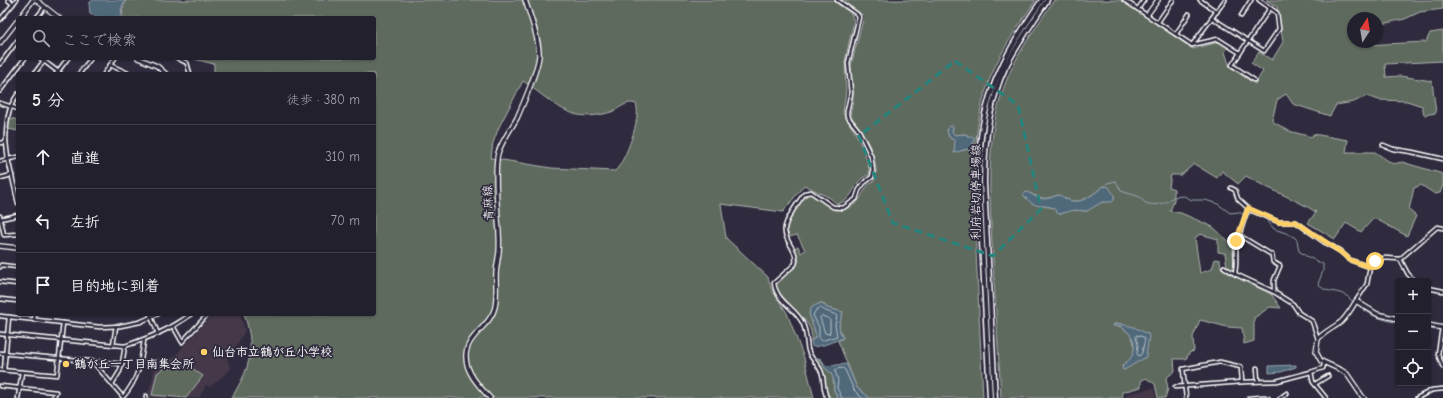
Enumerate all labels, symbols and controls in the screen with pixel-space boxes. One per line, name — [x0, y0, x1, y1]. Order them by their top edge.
north arrow — [1347, 12, 1383, 48]
search box — [16, 16, 376, 60]
icon: search — [30, 27, 52, 49]
text: ここで検索 — [62, 31, 137, 49]
text: 5 分 — [32, 91, 64, 110]
text: 徒歩 · 380 m — [287, 92, 360, 107]
street label: 利府岩切停車場線 — [969, 144, 983, 240]
icon: ahead — [32, 146, 54, 168]
text: 直進 — [70, 149, 100, 167]
text: 310 m — [325, 149, 360, 164]
street label: 青麻線 — [480, 185, 496, 221]
icon: left — [32, 210, 54, 232]
text: 左折 — [70, 213, 100, 231]
text: 70 m — [331, 213, 360, 228]
route end — [1227, 232, 1245, 250]
route start — [1366, 252, 1384, 270]
icon: arrive — [32, 274, 54, 296]
text: 目的地に到着 — [70, 277, 160, 295]
map controls — [1395, 278, 1431, 386]
button: + — [1395, 278, 1431, 314]
button: − — [1395, 314, 1431, 350]
place label: 仙台市立鶴が丘小学校 — [212, 345, 332, 359]
marker: 仙台市立鶴が丘小学校 — [199, 347, 209, 357]
button: locate — [1395, 350, 1431, 386]
place label: 鶴が丘一丁目南集会所 — [74, 357, 195, 371]
marker: 鶴が丘一丁目南集会所 — [61, 359, 71, 369]

